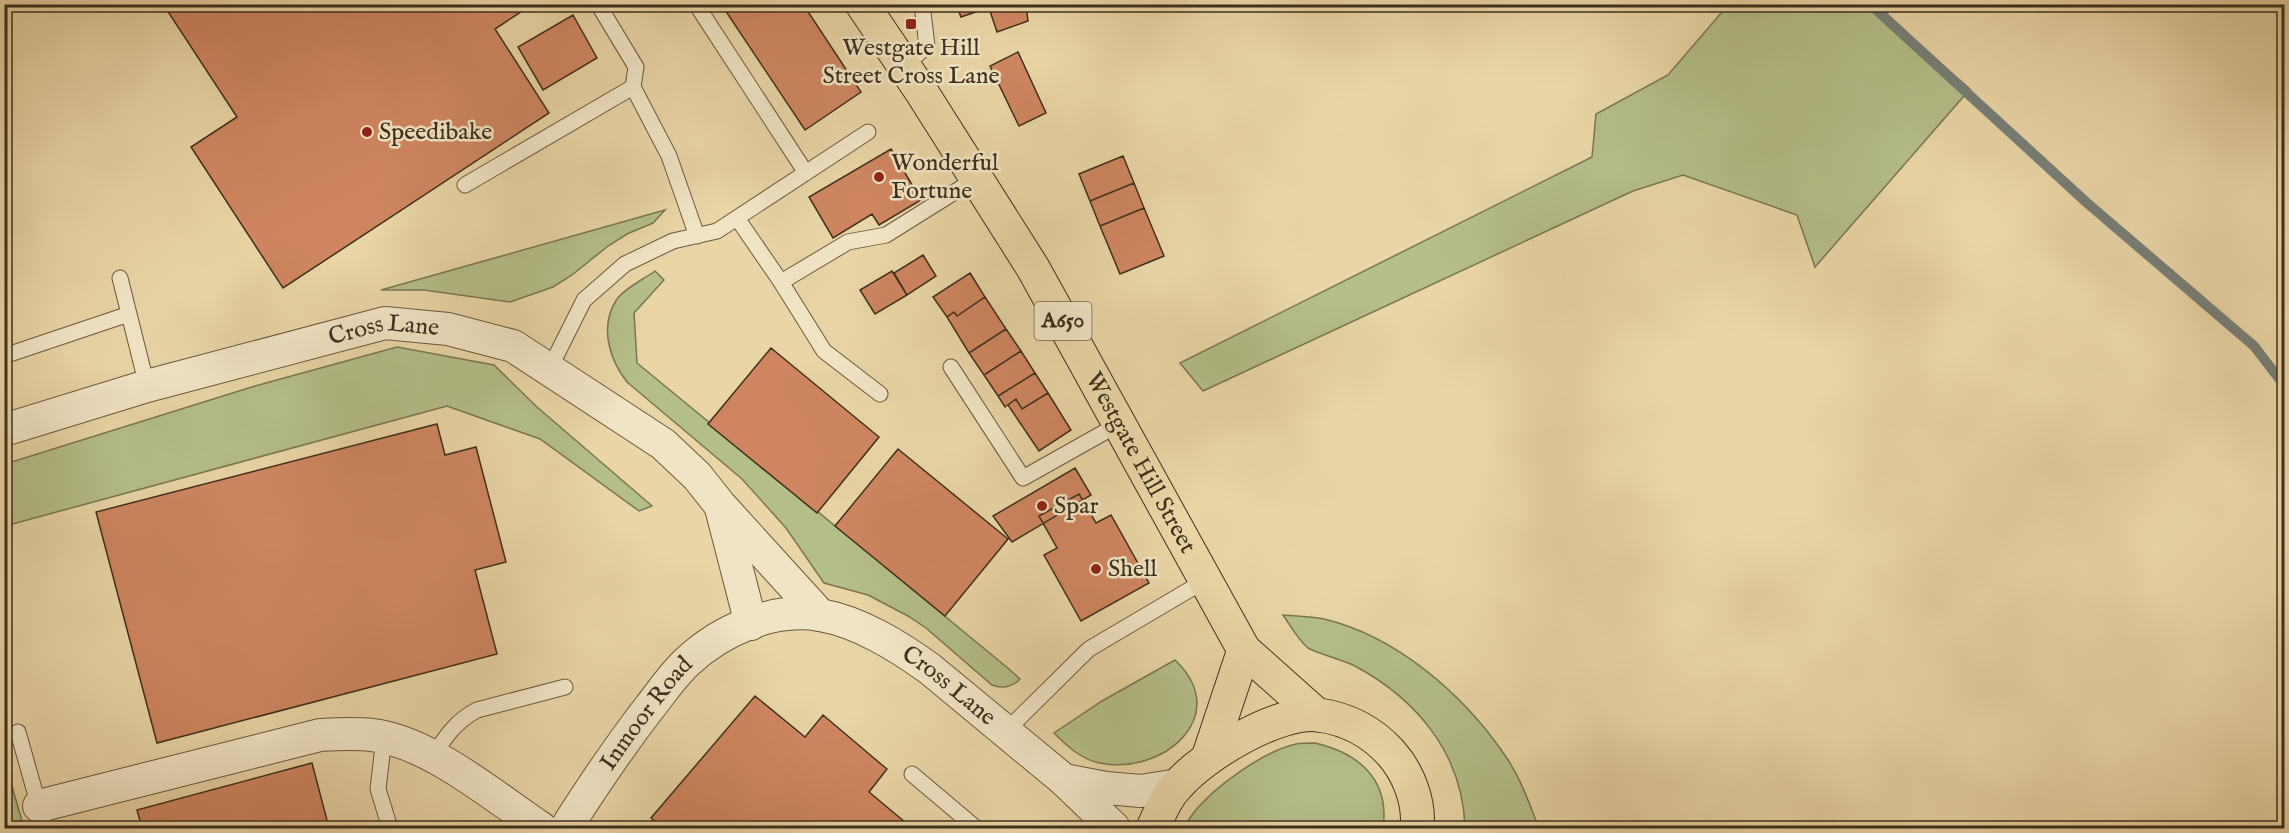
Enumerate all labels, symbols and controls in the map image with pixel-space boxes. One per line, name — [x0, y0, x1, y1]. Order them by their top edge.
marker: Westgate Hill Street Cross Lane — [904, 17, 918, 31]
place label: Westgate Hill Street Cross Lane — [822, 33, 1000, 92]
place label: Speedibake — [379, 117, 492, 148]
marker: Speedibake — [360, 125, 374, 139]
place label: Wonderful Fortune — [891, 148, 999, 207]
marker: Wonderful Fortune — [872, 170, 886, 184]
road number: A650 — [1034, 302, 1092, 340]
street label: Cross Lane — [325, 307, 441, 353]
street label: Westgate Hill Street — [1078, 367, 1203, 559]
place label: Spar — [1054, 491, 1099, 522]
marker: Spar — [1035, 499, 1049, 513]
place label: Shell — [1108, 554, 1158, 585]
marker: Shell — [1089, 562, 1103, 576]
street label: Cross Lane — [896, 639, 1002, 733]
street label: Inmoor Road — [593, 649, 700, 777]

